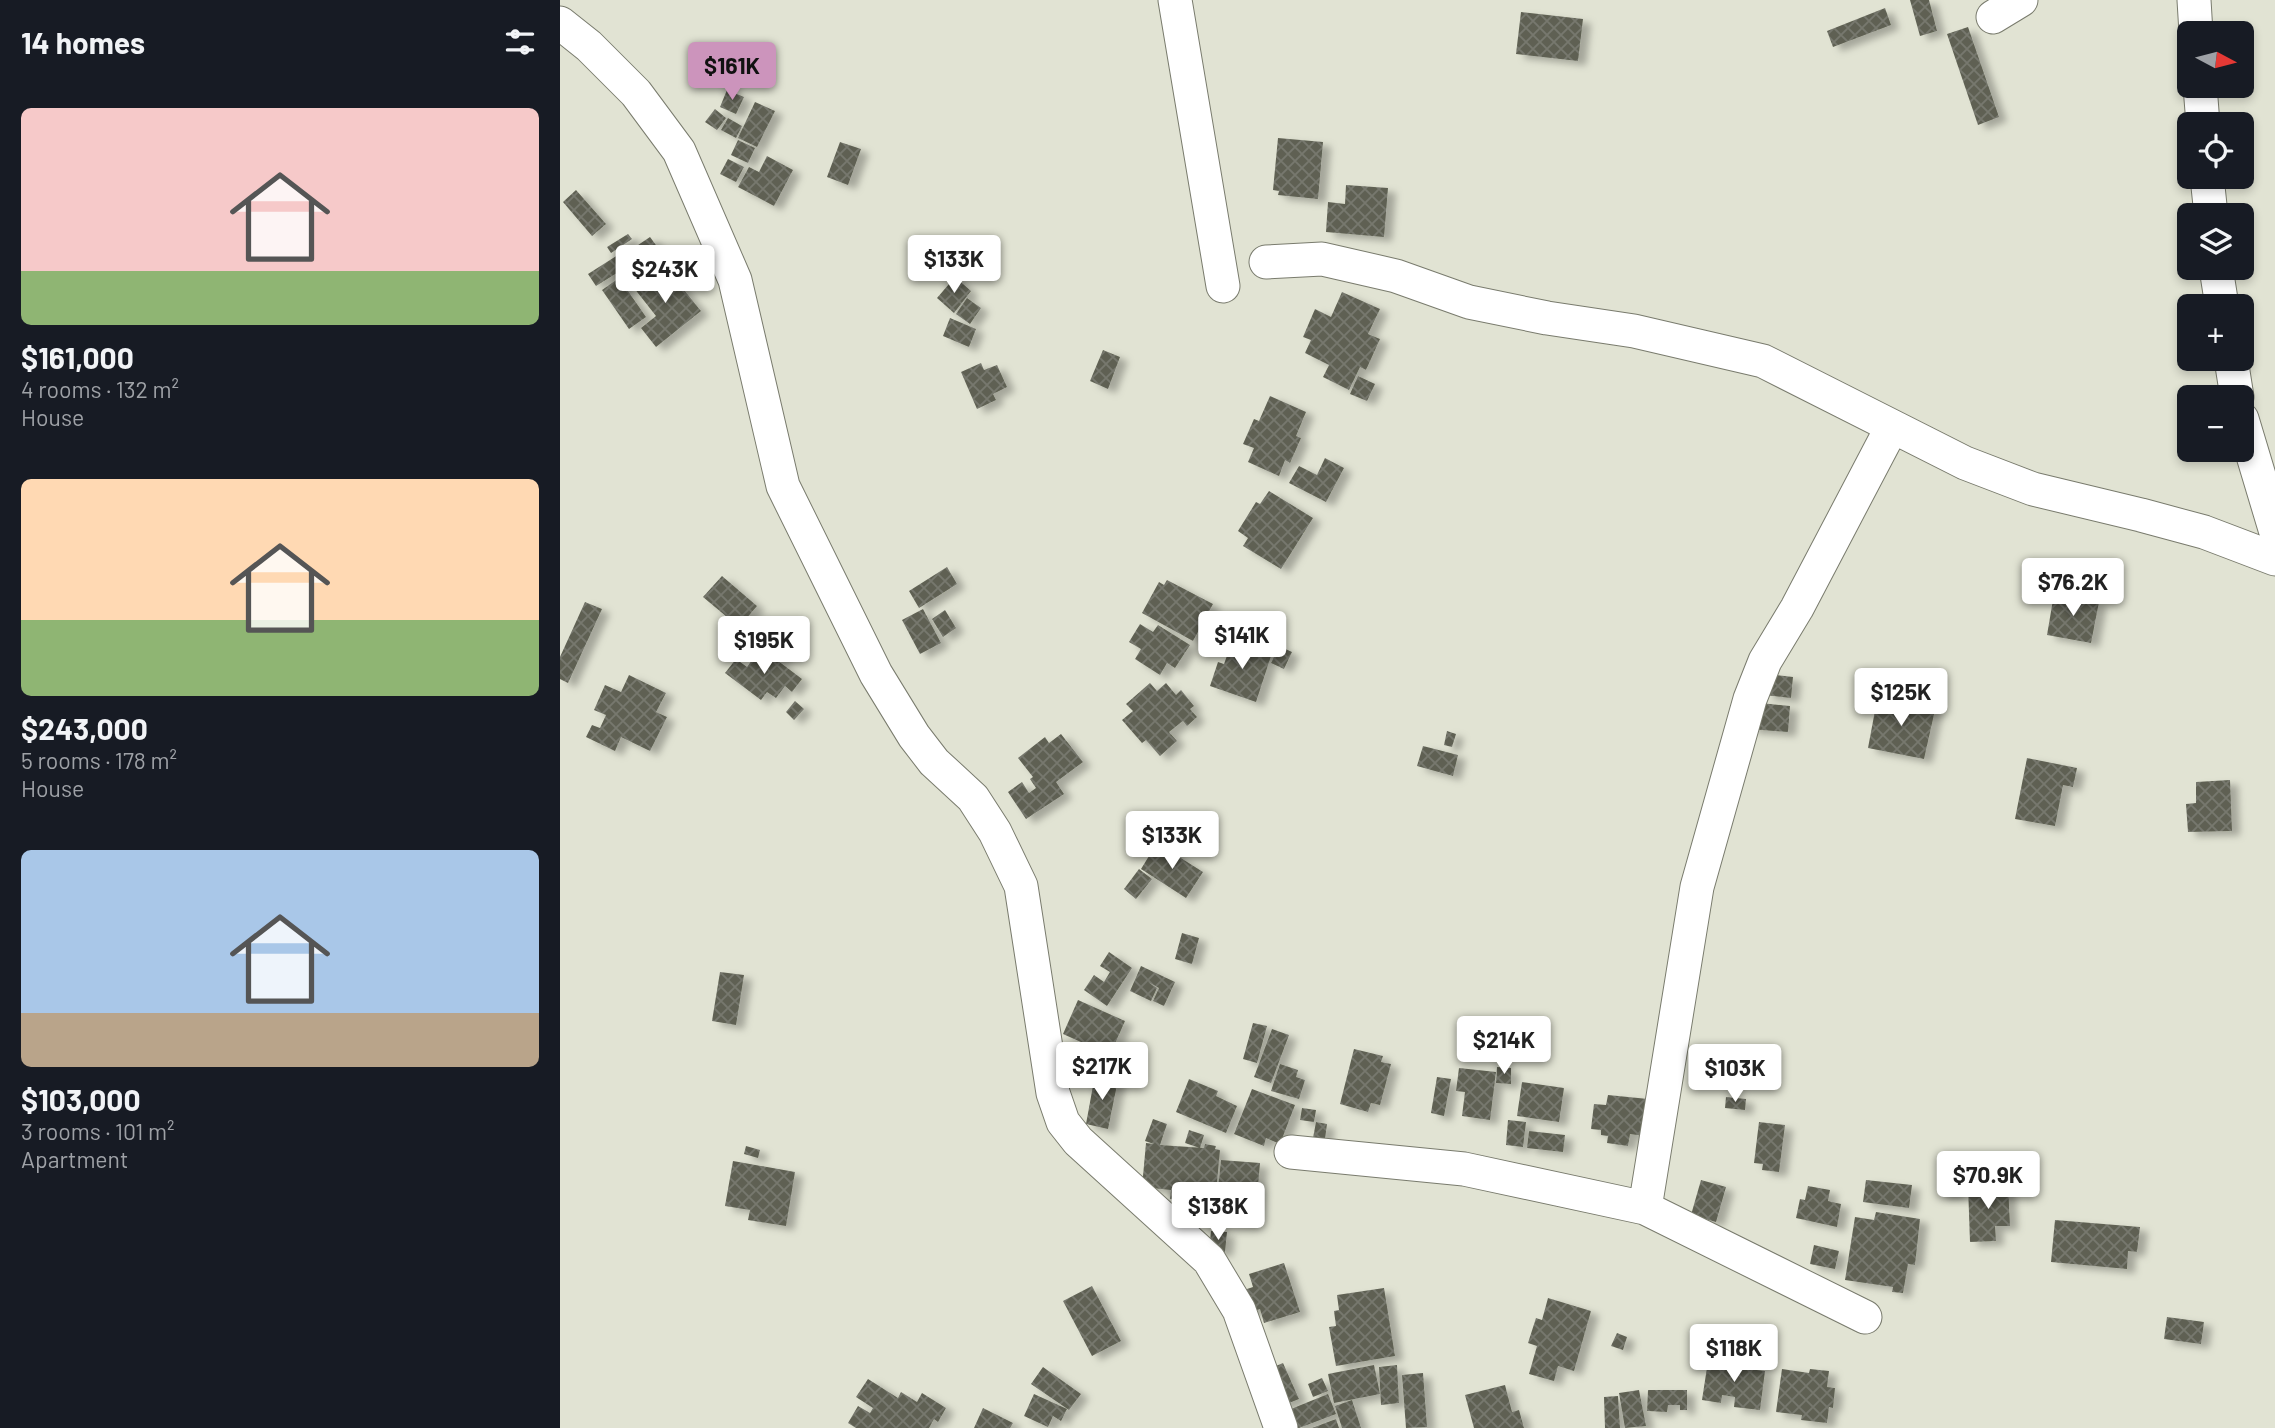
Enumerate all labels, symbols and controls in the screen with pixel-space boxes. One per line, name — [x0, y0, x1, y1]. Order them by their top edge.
north arrow — [2177, 21, 2254, 98]
map controls — [2177, 21, 2254, 462]
icon: filters — [501, 23, 539, 61]
text: 14 homes — [21, 24, 145, 60]
pin: $161K — [683, 42, 781, 102]
text: $161K — [704, 51, 760, 79]
button: locate — [2177, 112, 2254, 189]
icon: home — [217, 154, 343, 280]
button: layers — [2177, 203, 2254, 280]
pin: $133K — [905, 236, 1003, 295]
text: $133K — [924, 244, 984, 272]
pin: $243K — [616, 246, 714, 305]
text: $243K — [632, 254, 698, 282]
button: + — [2177, 294, 2254, 371]
text: $161,000 — [21, 339, 134, 375]
text: 4 rooms · 132 m² — [21, 375, 179, 403]
button: − — [2177, 385, 2254, 462]
text: House — [21, 403, 84, 431]
icon: home — [217, 525, 343, 651]
pin: $76.2K — [2016, 558, 2130, 618]
text: $76.2K — [2038, 567, 2108, 595]
pin: $141K — [1193, 612, 1291, 671]
pin: $195K — [715, 616, 813, 676]
text: $141K — [1214, 620, 1270, 648]
text: $195K — [734, 625, 794, 653]
pin: $125K — [1852, 668, 1950, 728]
text: $125K — [1871, 677, 1931, 705]
text: $243,000 — [21, 710, 148, 746]
text: 5 rooms · 178 m² — [21, 746, 177, 774]
text: House — [21, 774, 84, 802]
pin: $133K — [1123, 812, 1221, 871]
text: $133K — [1142, 820, 1202, 848]
icon: home — [217, 896, 343, 1022]
pin: $214K — [1455, 1016, 1553, 1076]
text: $214K — [1473, 1025, 1535, 1053]
pin: $217K — [1053, 1042, 1151, 1102]
pin: $103K — [1686, 1044, 1784, 1104]
text: $217K — [1072, 1051, 1132, 1079]
text: $103K — [1704, 1053, 1766, 1081]
text: $103,000 — [21, 1081, 141, 1117]
text: 3 rooms · 101 m² — [21, 1117, 174, 1145]
text: Apartment — [21, 1145, 128, 1173]
pin: $70.9K — [1931, 1152, 2045, 1211]
text: $70.9K — [1953, 1160, 2023, 1188]
pin: $138K — [1169, 1182, 1267, 1242]
text: $138K — [1188, 1191, 1248, 1219]
pin: $118K — [1685, 1324, 1783, 1384]
text: $118K — [1706, 1333, 1762, 1361]

